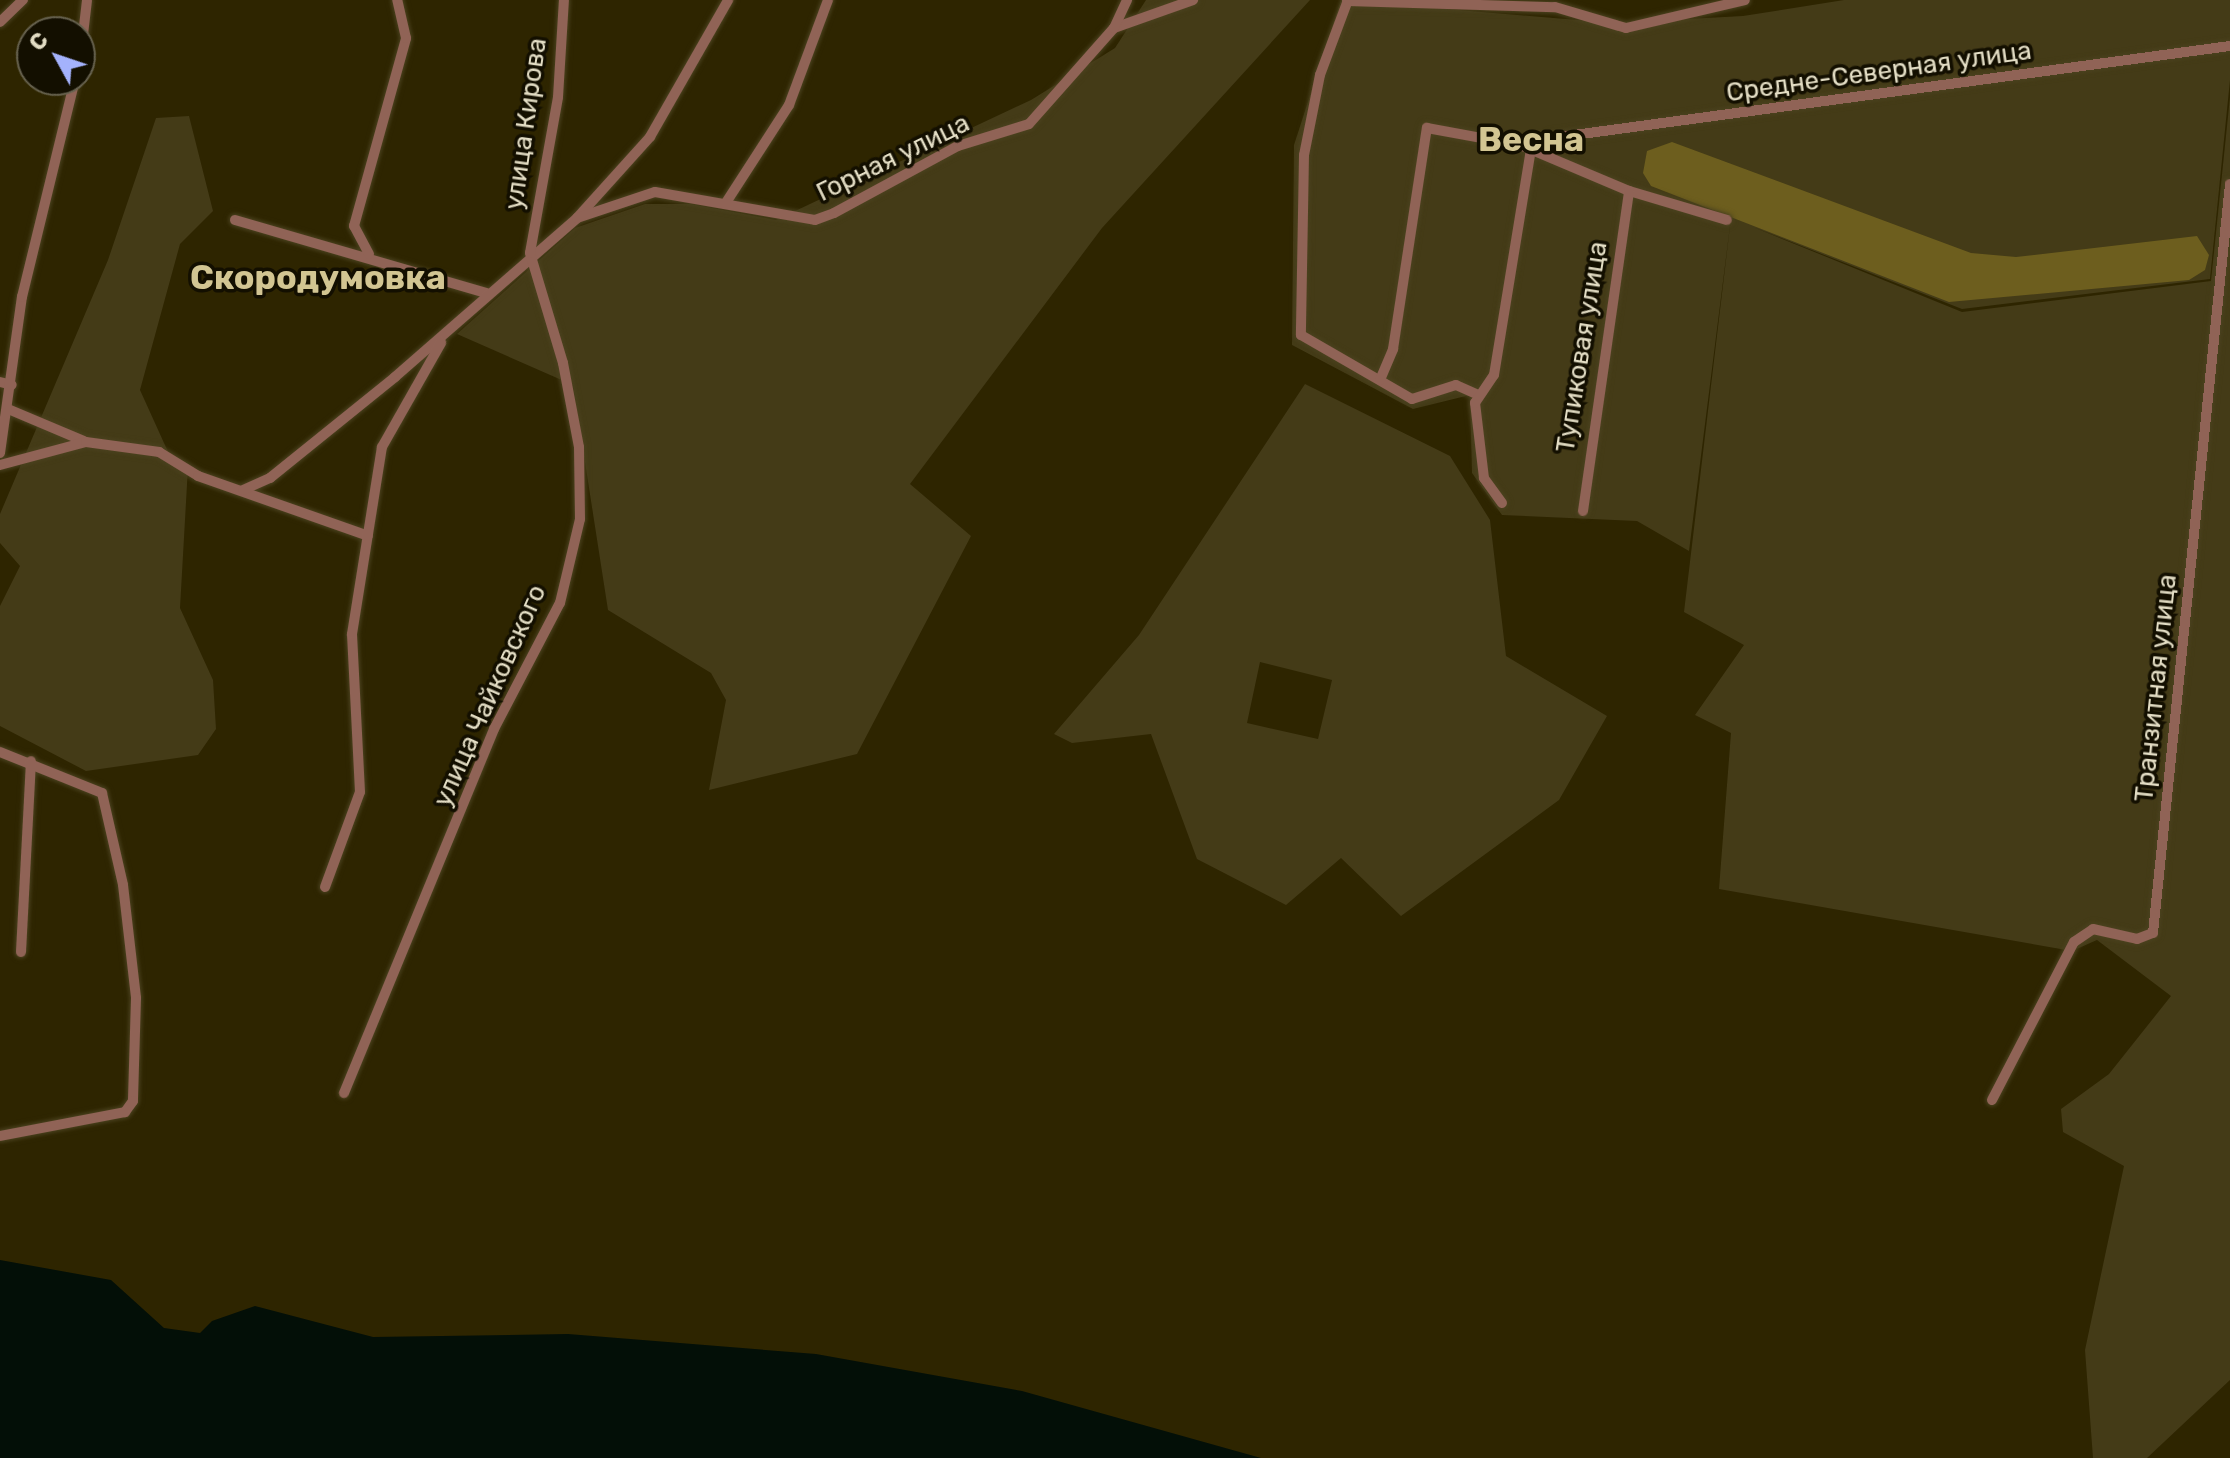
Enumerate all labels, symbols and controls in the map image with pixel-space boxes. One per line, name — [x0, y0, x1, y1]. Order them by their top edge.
north arrow — [16, 16, 96, 96]
text: С — [23, 27, 54, 56]
street label: Средне-Северная улица — [1724, 35, 2034, 109]
street label: улица Кирова — [499, 36, 553, 212]
street label: Горная улица — [811, 108, 975, 208]
district label: Весна — [1478, 120, 1584, 160]
street label: Тупиковая улица — [1550, 239, 1614, 455]
district label: Скородумовка — [190, 258, 446, 298]
street label: Транзитная улица — [2129, 573, 2183, 803]
street label: улица Чайковского — [427, 580, 553, 812]

